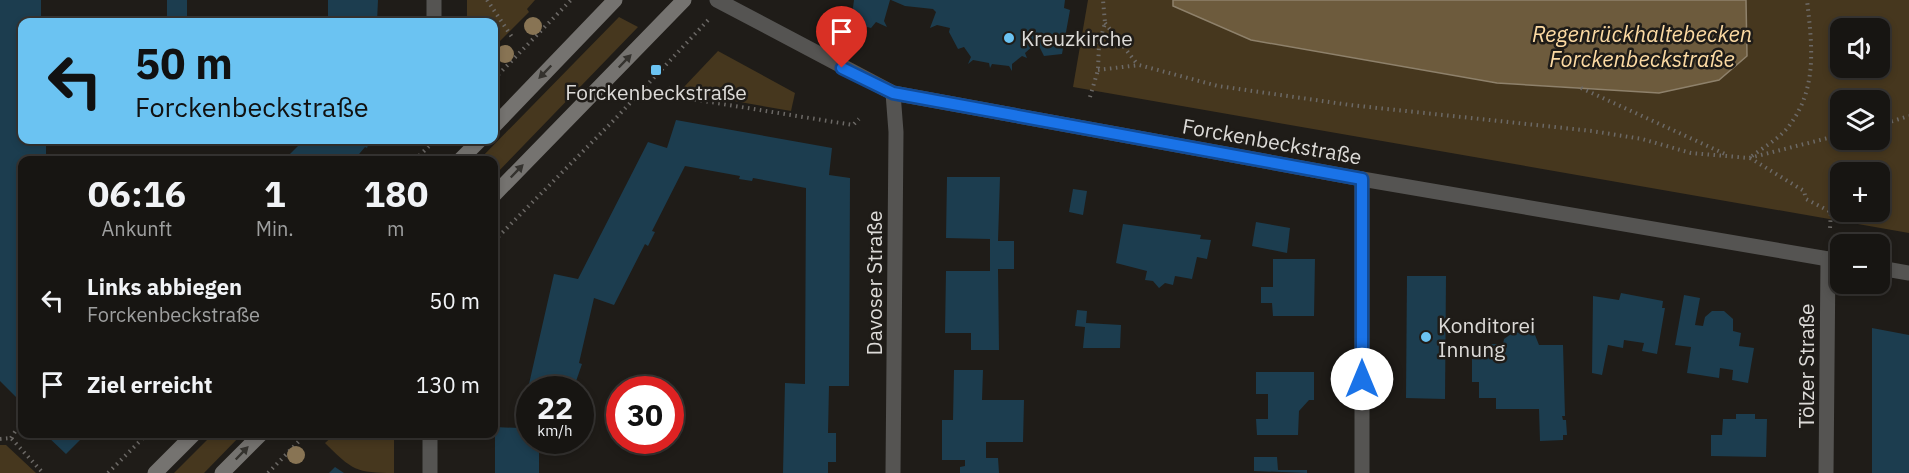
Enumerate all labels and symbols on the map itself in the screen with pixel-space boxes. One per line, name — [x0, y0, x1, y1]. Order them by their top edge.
pin — [816, 6, 867, 68]
water label: Regenrückhaltebecken Forckenbeckstraße — [1532, 19, 1752, 73]
place label: Kreuzkirche — [1021, 24, 1133, 52]
marker: Kreuzkirche — [1002, 31, 1016, 45]
one-way arrow — [618, 53, 632, 68]
marker: Forckenbeckstraße — [649, 63, 663, 77]
one-way arrow — [539, 65, 553, 79]
place label: Forckenbeckstraße — [565, 78, 747, 106]
street label: Forckenbeckstraße — [1180, 111, 1364, 171]
one-way arrow — [509, 165, 523, 179]
street label: Davoser Straße — [860, 211, 888, 355]
street label: Tölzer Straße — [1792, 303, 1820, 429]
place label: Konditorei Innung — [1438, 311, 1535, 363]
marker: Konditorei Innung — [1419, 330, 1433, 344]
position arrow — [1330, 347, 1394, 411]
speed limit sign: 30 — [606, 376, 684, 454]
one-way arrow — [234, 447, 248, 461]

